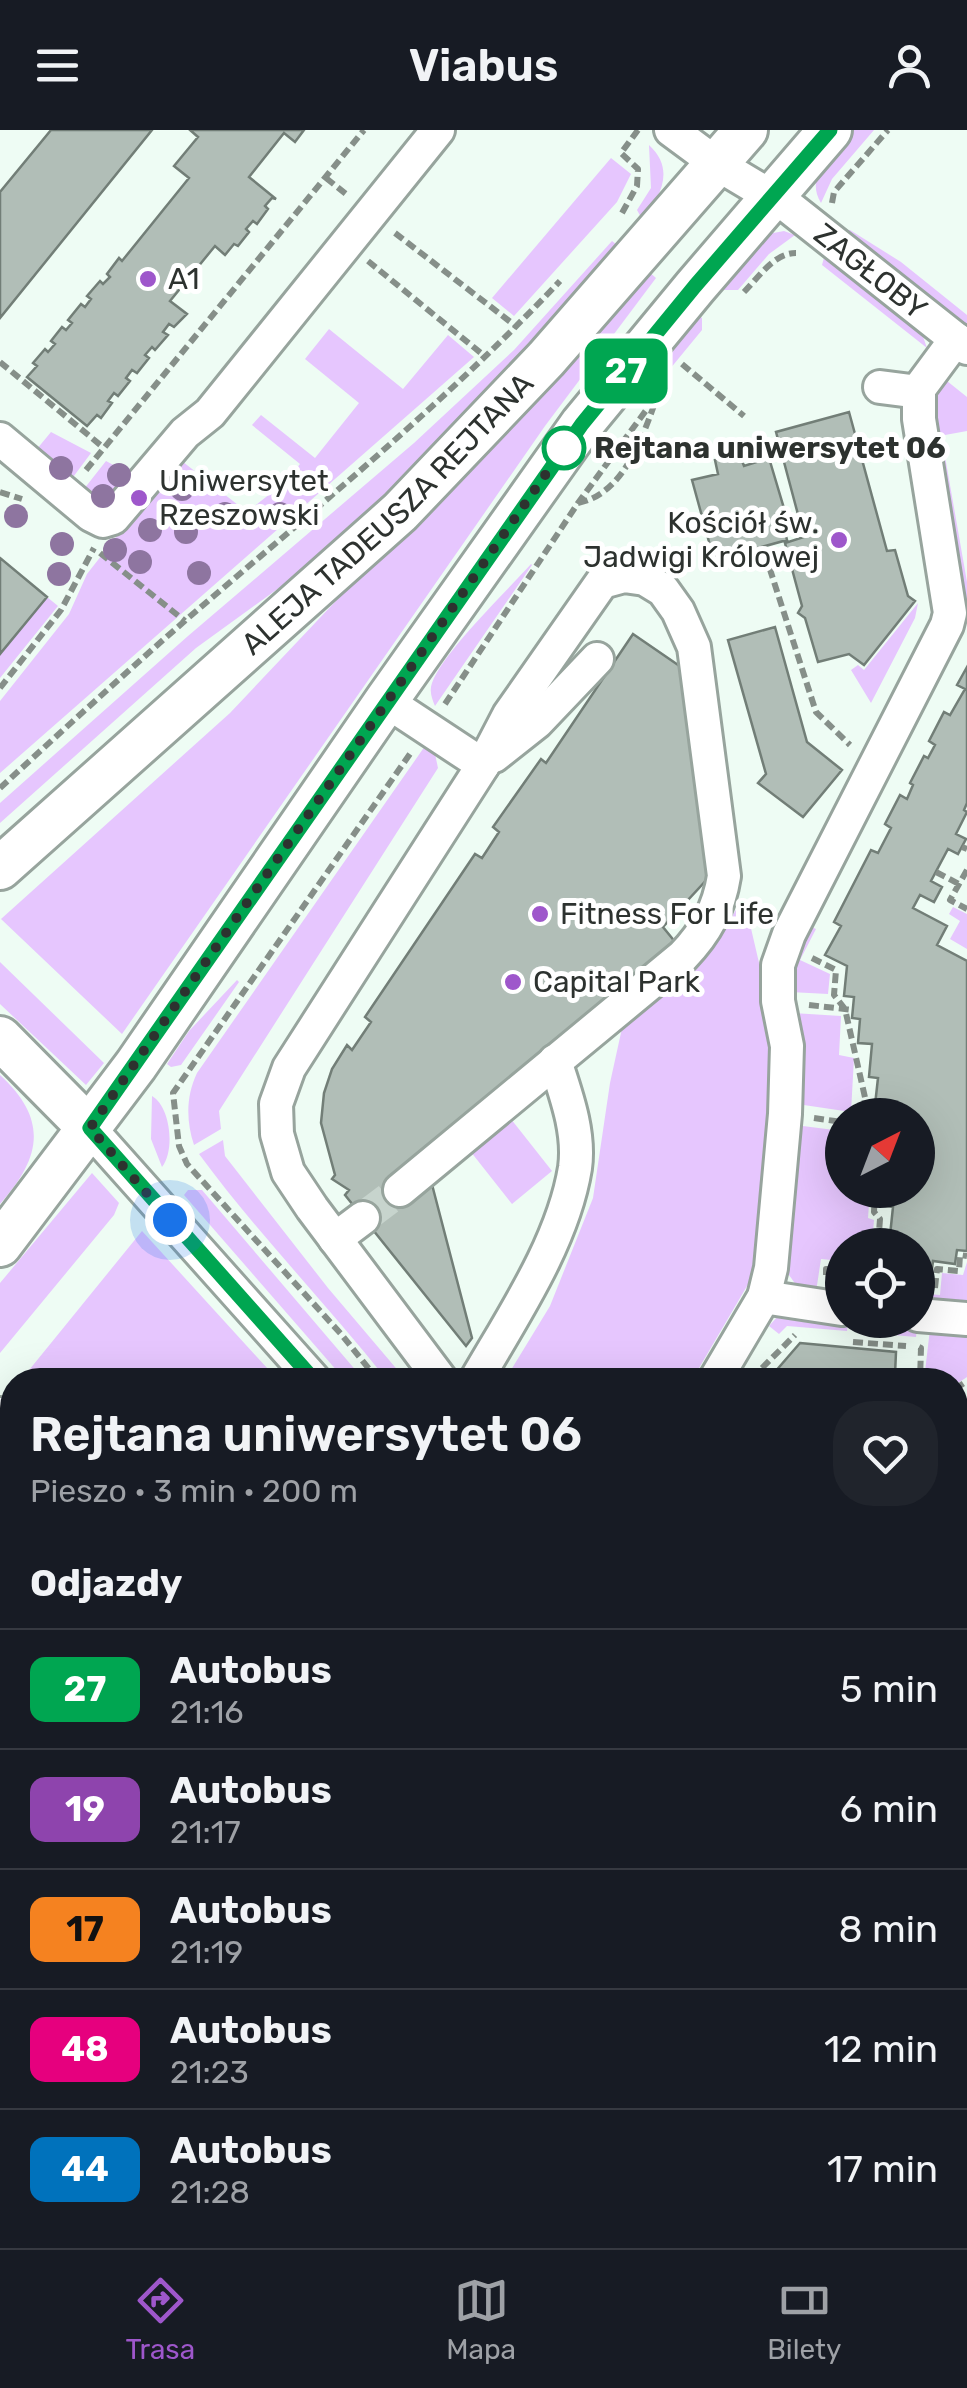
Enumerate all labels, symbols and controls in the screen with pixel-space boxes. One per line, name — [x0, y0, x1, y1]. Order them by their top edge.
icon: menu — [30, 38, 85, 93]
icon: person — [882, 38, 937, 93]
text: Viabus — [409, 39, 558, 92]
street label: ZAGŁOBY — [807, 216, 934, 327]
place label: A1 — [168, 261, 200, 297]
marker: A1 — [137, 268, 159, 290]
line badge: 27 — [581, 338, 671, 404]
text: 27 — [605, 350, 647, 392]
street label: ALEJA TADEUSZA REJTANA — [234, 366, 541, 662]
marker: Rejtana uniwersytet 06 — [543, 427, 585, 469]
place label: Rejtana uniwersytet 06 — [594, 430, 946, 466]
place label: Uniwersytet Rzeszowski — [159, 463, 329, 533]
marker: Uniwersytet Rzeszowski — [128, 487, 150, 509]
place label: Kościół św. Jadwigi Królowej — [583, 505, 819, 575]
marker: Kościół św. Jadwigi Królowej — [828, 529, 850, 551]
place label: Fitness For Life — [560, 896, 774, 932]
marker: Fitness For Life — [529, 903, 551, 925]
place label: Capital Park — [533, 964, 701, 1000]
marker: Capital Park — [502, 971, 524, 993]
north arrow — [825, 1098, 935, 1208]
map controls — [825, 1098, 935, 1338]
your location — [145, 1195, 195, 1245]
button: locate — [825, 1228, 935, 1338]
button: heart — [833, 1401, 938, 1506]
text: Rejtana uniwersytet 06 — [30, 1406, 582, 1463]
text: Pieszo · 3 min · 200 m — [30, 1472, 358, 1510]
text: Odjazdy — [30, 1560, 183, 1606]
text: Autobus — [170, 1647, 332, 1693]
text: 5 min — [840, 1666, 938, 1712]
text: 27 — [64, 1668, 106, 1710]
text: 21:16 — [170, 1693, 244, 1731]
text: Autobus — [170, 1767, 332, 1813]
text: 6 min — [840, 1786, 938, 1832]
text: 19 — [65, 1788, 105, 1830]
text: 21:17 — [170, 1813, 241, 1851]
text: Autobus — [170, 1887, 332, 1933]
text: 8 min — [839, 1906, 938, 1952]
text: 17 — [66, 1908, 104, 1950]
text: 21:19 — [170, 1933, 243, 1971]
text: Autobus — [170, 2007, 332, 2053]
text: 12 min — [824, 2026, 938, 2072]
text: 48 — [61, 2028, 109, 2070]
text: 21:23 — [170, 2053, 249, 2091]
text: Autobus — [170, 2127, 332, 2173]
text: 17 min — [827, 2146, 938, 2192]
text: 44 — [61, 2148, 109, 2190]
text: 21:28 — [170, 2173, 250, 2211]
tab: Trasa — [126, 2273, 195, 2366]
tab: Mapa — [446, 2273, 516, 2366]
tab: Bilety — [767, 2273, 841, 2366]

